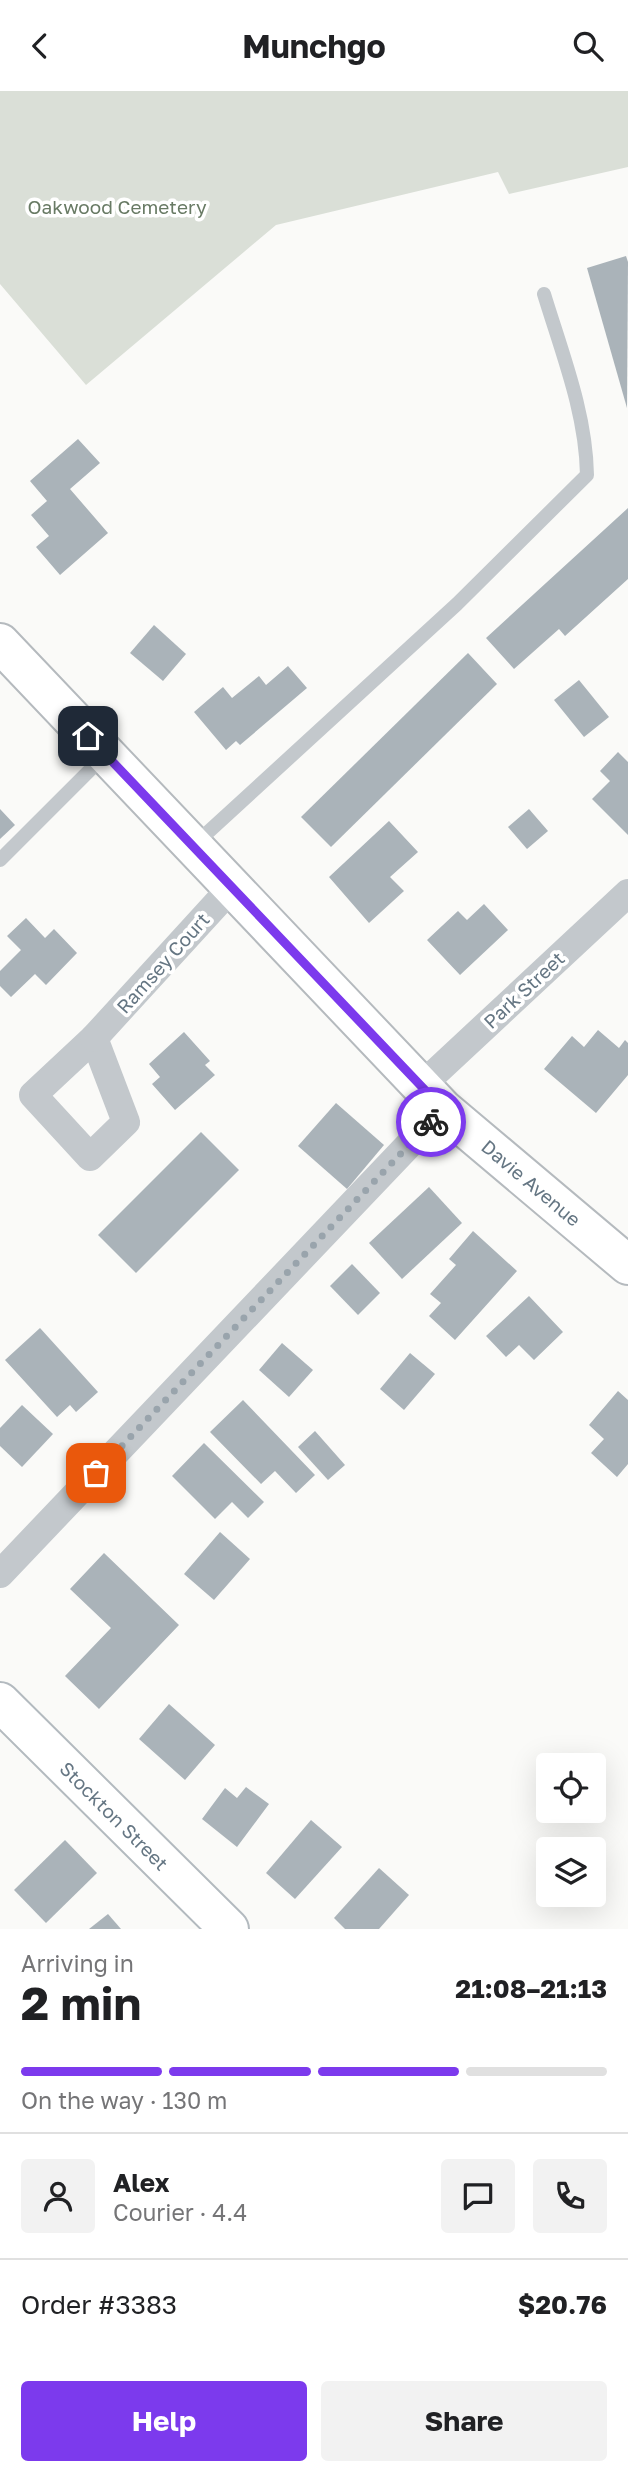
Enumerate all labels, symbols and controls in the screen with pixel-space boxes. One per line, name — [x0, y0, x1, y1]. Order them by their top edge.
icon: back — [21, 27, 59, 65]
text: Munchgo — [242, 27, 386, 65]
icon: search — [569, 27, 607, 65]
park label: Oakwood Cemetery — [27, 195, 207, 218]
pin — [58, 706, 118, 766]
icon: home — [69, 717, 107, 755]
street label: Ramsey Court — [111, 908, 214, 1018]
street label: Park Street — [478, 946, 569, 1033]
courier — [396, 1087, 466, 1157]
icon: bike — [412, 1103, 450, 1141]
street label: Davie Avenue — [477, 1135, 586, 1231]
pin — [66, 1443, 126, 1503]
icon: bag — [77, 1454, 115, 1492]
map controls — [536, 1753, 606, 1907]
button: locate — [536, 1753, 606, 1823]
street label: Stockton Street — [55, 1757, 173, 1875]
button: layers — [536, 1837, 606, 1907]
text: Arriving in — [21, 1949, 134, 1977]
text: 21:08–21:13 — [455, 1973, 607, 2004]
text: 2 min — [21, 1975, 141, 2030]
text: On the way · 130 m — [21, 2086, 227, 2114]
button: person — [21, 2159, 95, 2233]
button: chat — [441, 2159, 515, 2233]
button: phone — [533, 2159, 607, 2233]
text: Alex — [113, 2167, 170, 2198]
text: Courier · 4.4 — [113, 2198, 247, 2226]
text: Order #3383 — [21, 2289, 177, 2320]
text: $20.76 — [518, 2289, 607, 2320]
button: Help — [21, 2381, 307, 2461]
button: Share — [321, 2381, 607, 2461]

